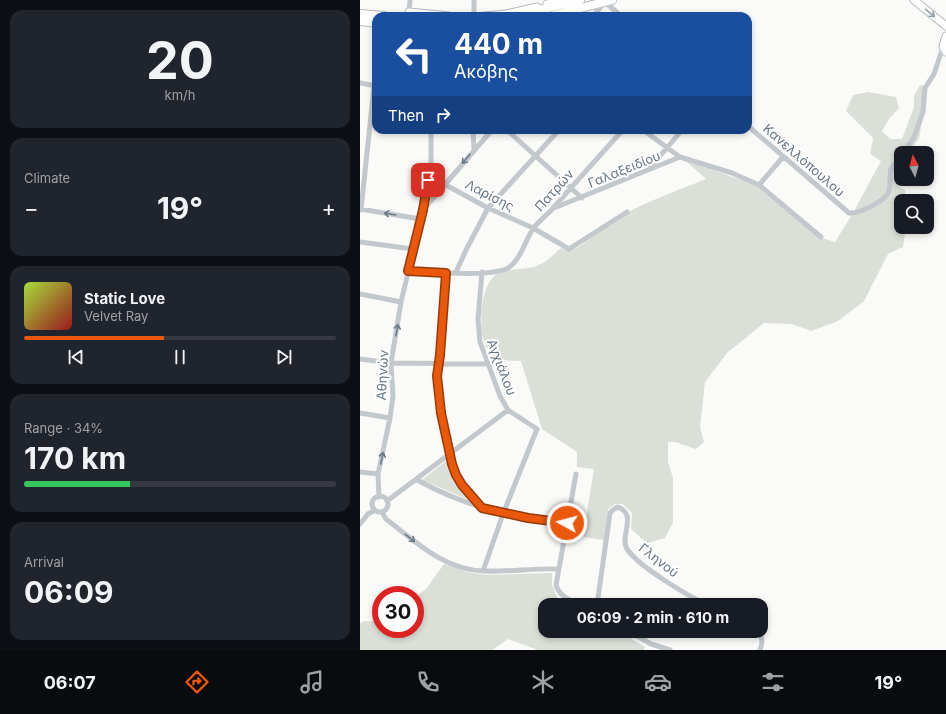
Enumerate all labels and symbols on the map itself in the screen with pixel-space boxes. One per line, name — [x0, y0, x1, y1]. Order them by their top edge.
one-way arrow — [924, 9, 935, 18]
street label: Κανελλόπουλου — [760, 120, 848, 200]
north arrow — [894, 146, 934, 186]
street label: Γαλαξειδίου — [585, 147, 663, 191]
one-way arrow — [461, 154, 470, 164]
pin — [411, 163, 445, 197]
street label: Πατρών — [531, 166, 577, 214]
street label: Λαρίσης — [463, 176, 517, 214]
one-way arrow — [384, 210, 397, 218]
one-way arrow — [393, 323, 401, 336]
street label: Αγχιάλου — [484, 337, 520, 397]
street label: Αθηνών — [373, 349, 391, 401]
one-way arrow — [378, 452, 386, 465]
position arrow — [546, 502, 588, 544]
one-way arrow — [405, 534, 416, 542]
street label: Γληνού — [636, 540, 682, 580]
speed limit sign: 30 — [372, 586, 424, 638]

